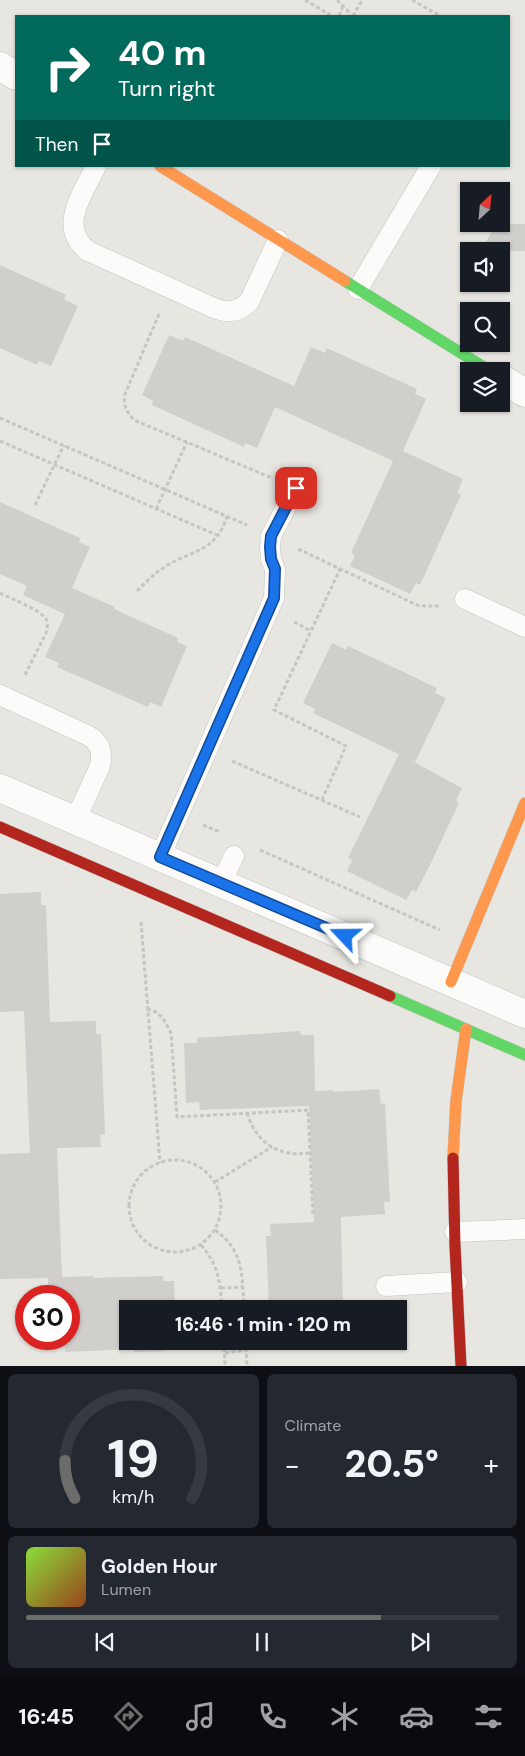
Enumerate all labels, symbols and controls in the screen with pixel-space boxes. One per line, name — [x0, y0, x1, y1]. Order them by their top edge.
text: 40 m — [118, 30, 207, 76]
icon: right — [35, 35, 100, 100]
text: Turn right — [118, 74, 215, 103]
icon: arrive — [88, 130, 116, 158]
text: Then — [35, 132, 78, 157]
north arrow — [460, 182, 510, 232]
map controls — [460, 182, 510, 412]
button: sound — [460, 242, 510, 292]
button: search — [460, 302, 510, 352]
button: layers — [460, 362, 510, 412]
pin — [275, 467, 317, 509]
icon: arrive — [282, 474, 310, 502]
position arrow — [318, 909, 370, 961]
speed limit sign: 30 — [15, 1285, 80, 1350]
text: 16:46 · 1 min · 120 m — [175, 1312, 351, 1337]
text: Climate — [285, 1415, 341, 1436]
text: 19 — [107, 1425, 159, 1493]
text: 20.5° — [345, 1439, 439, 1489]
text: − — [285, 1447, 300, 1484]
text: + — [484, 1447, 499, 1484]
text: km/h — [112, 1485, 154, 1509]
text: Golden Hour — [101, 1554, 217, 1579]
text: Lumen — [101, 1579, 151, 1600]
icon: previous — [91, 1628, 119, 1656]
icon: pause — [248, 1628, 276, 1656]
icon: next — [406, 1628, 434, 1656]
icon: directions — [111, 1699, 146, 1734]
icon: music — [183, 1699, 218, 1734]
icon: phone — [255, 1699, 290, 1734]
icon: climate — [327, 1699, 362, 1734]
icon: car — [399, 1699, 434, 1734]
icon: filters — [471, 1699, 506, 1734]
text: 16:45 — [19, 1702, 74, 1731]

